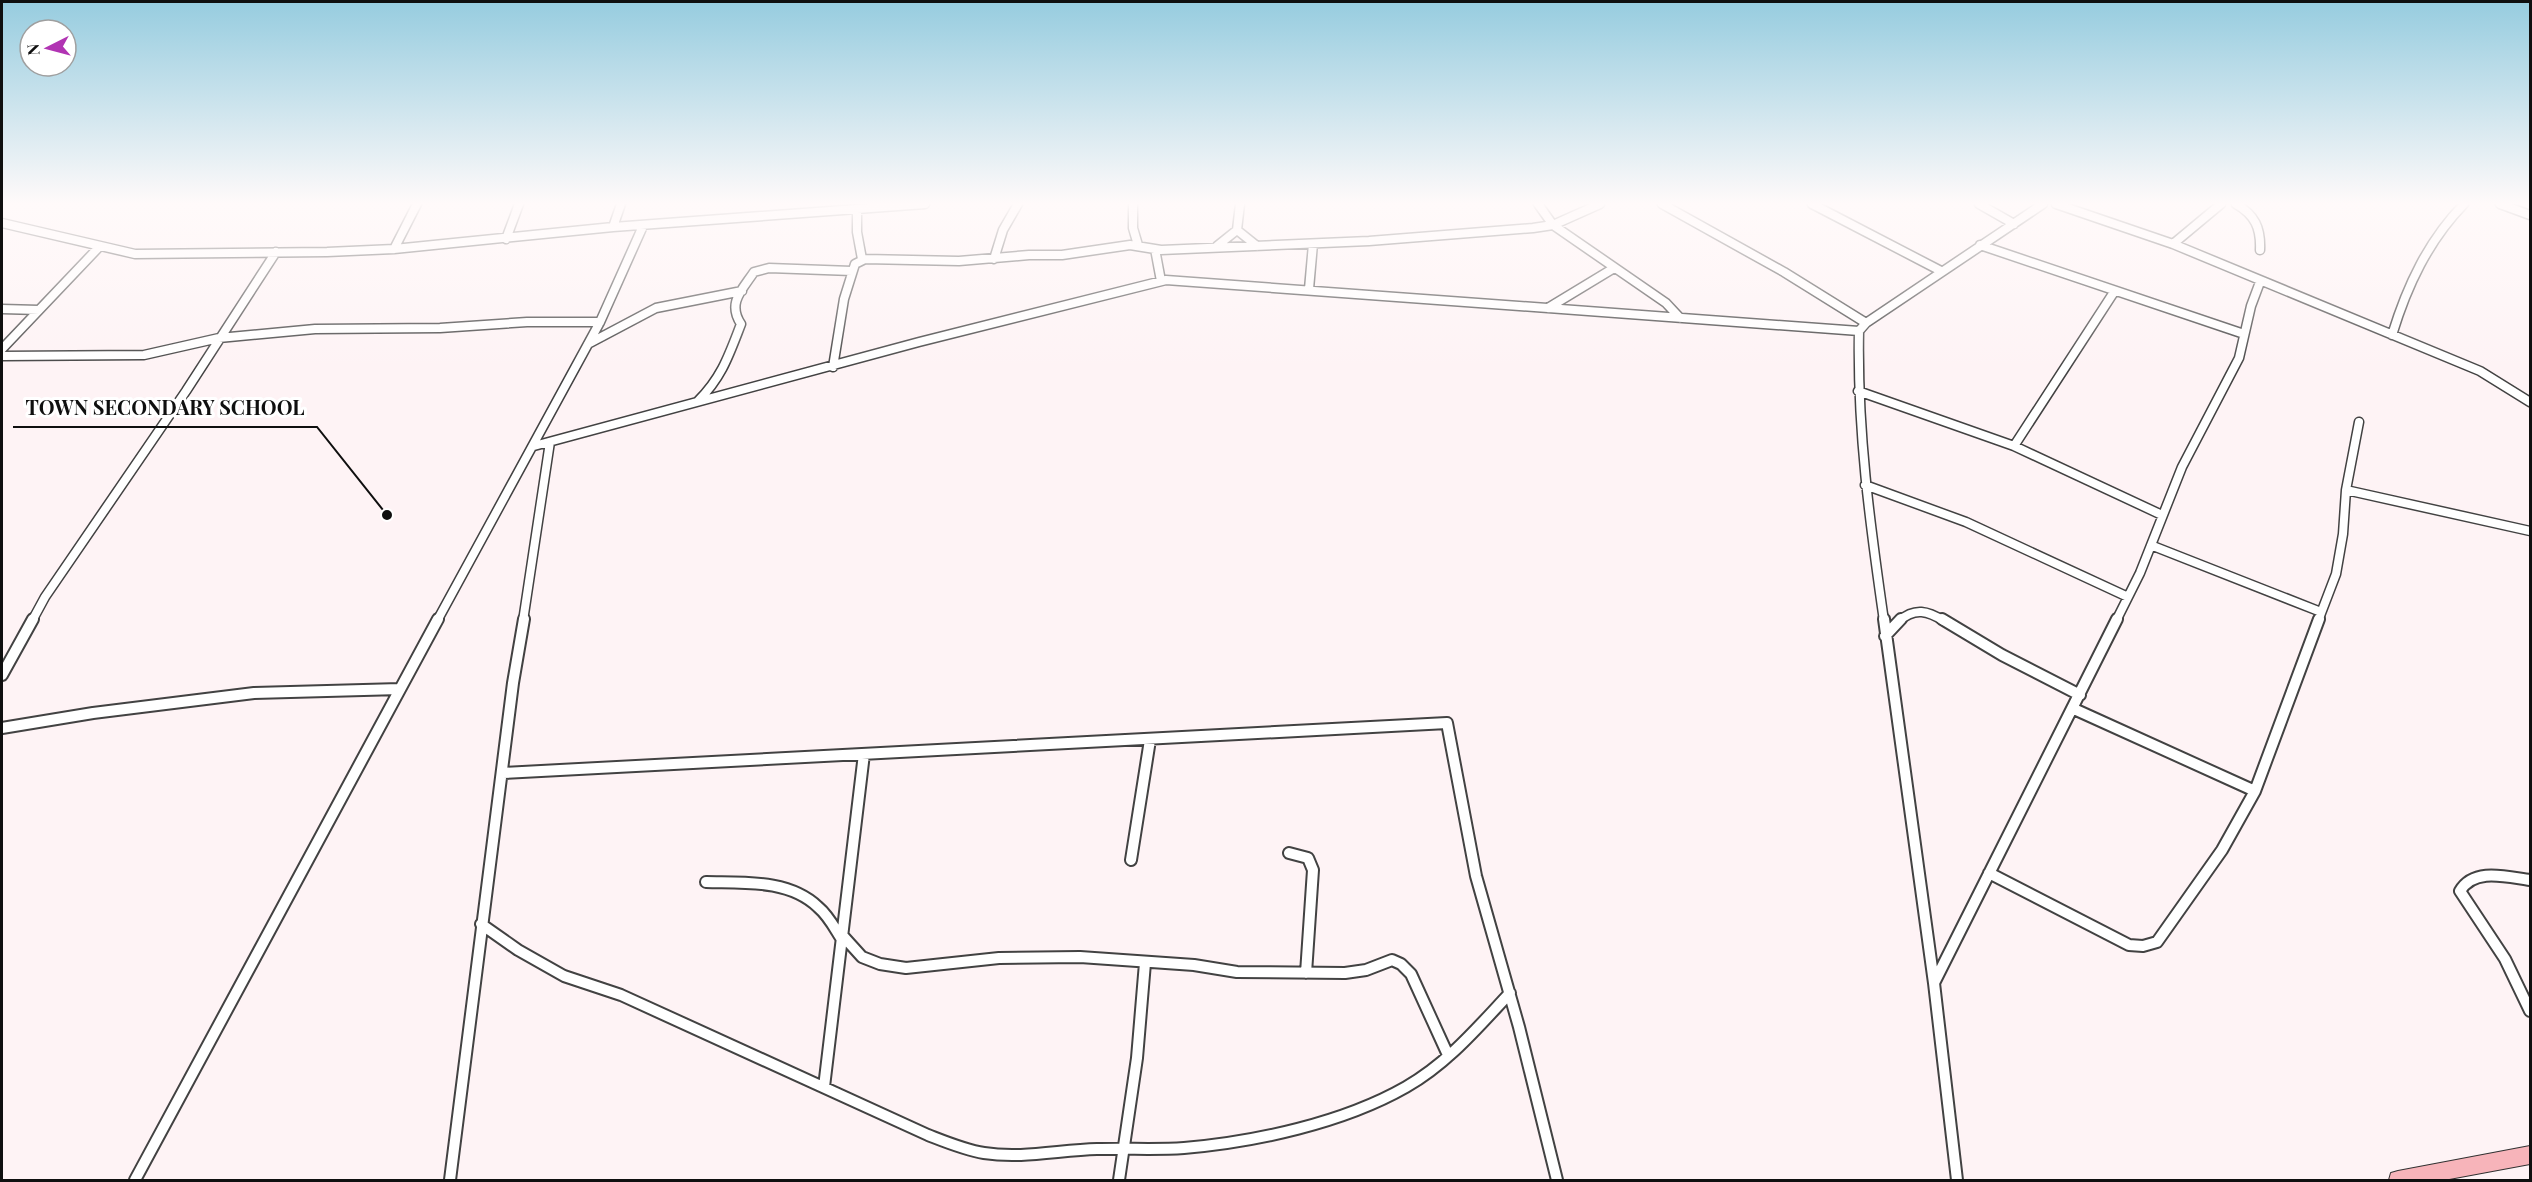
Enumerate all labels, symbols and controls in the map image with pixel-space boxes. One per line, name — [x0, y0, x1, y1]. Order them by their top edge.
north arrow — [18, 18, 78, 78]
text: N — [21, 42, 44, 56]
callout: TOWN SECONDARY SCHOOL — [13, 389, 317, 427]
text: TOWN SECONDARY SCHOOL — [25, 393, 305, 420]

